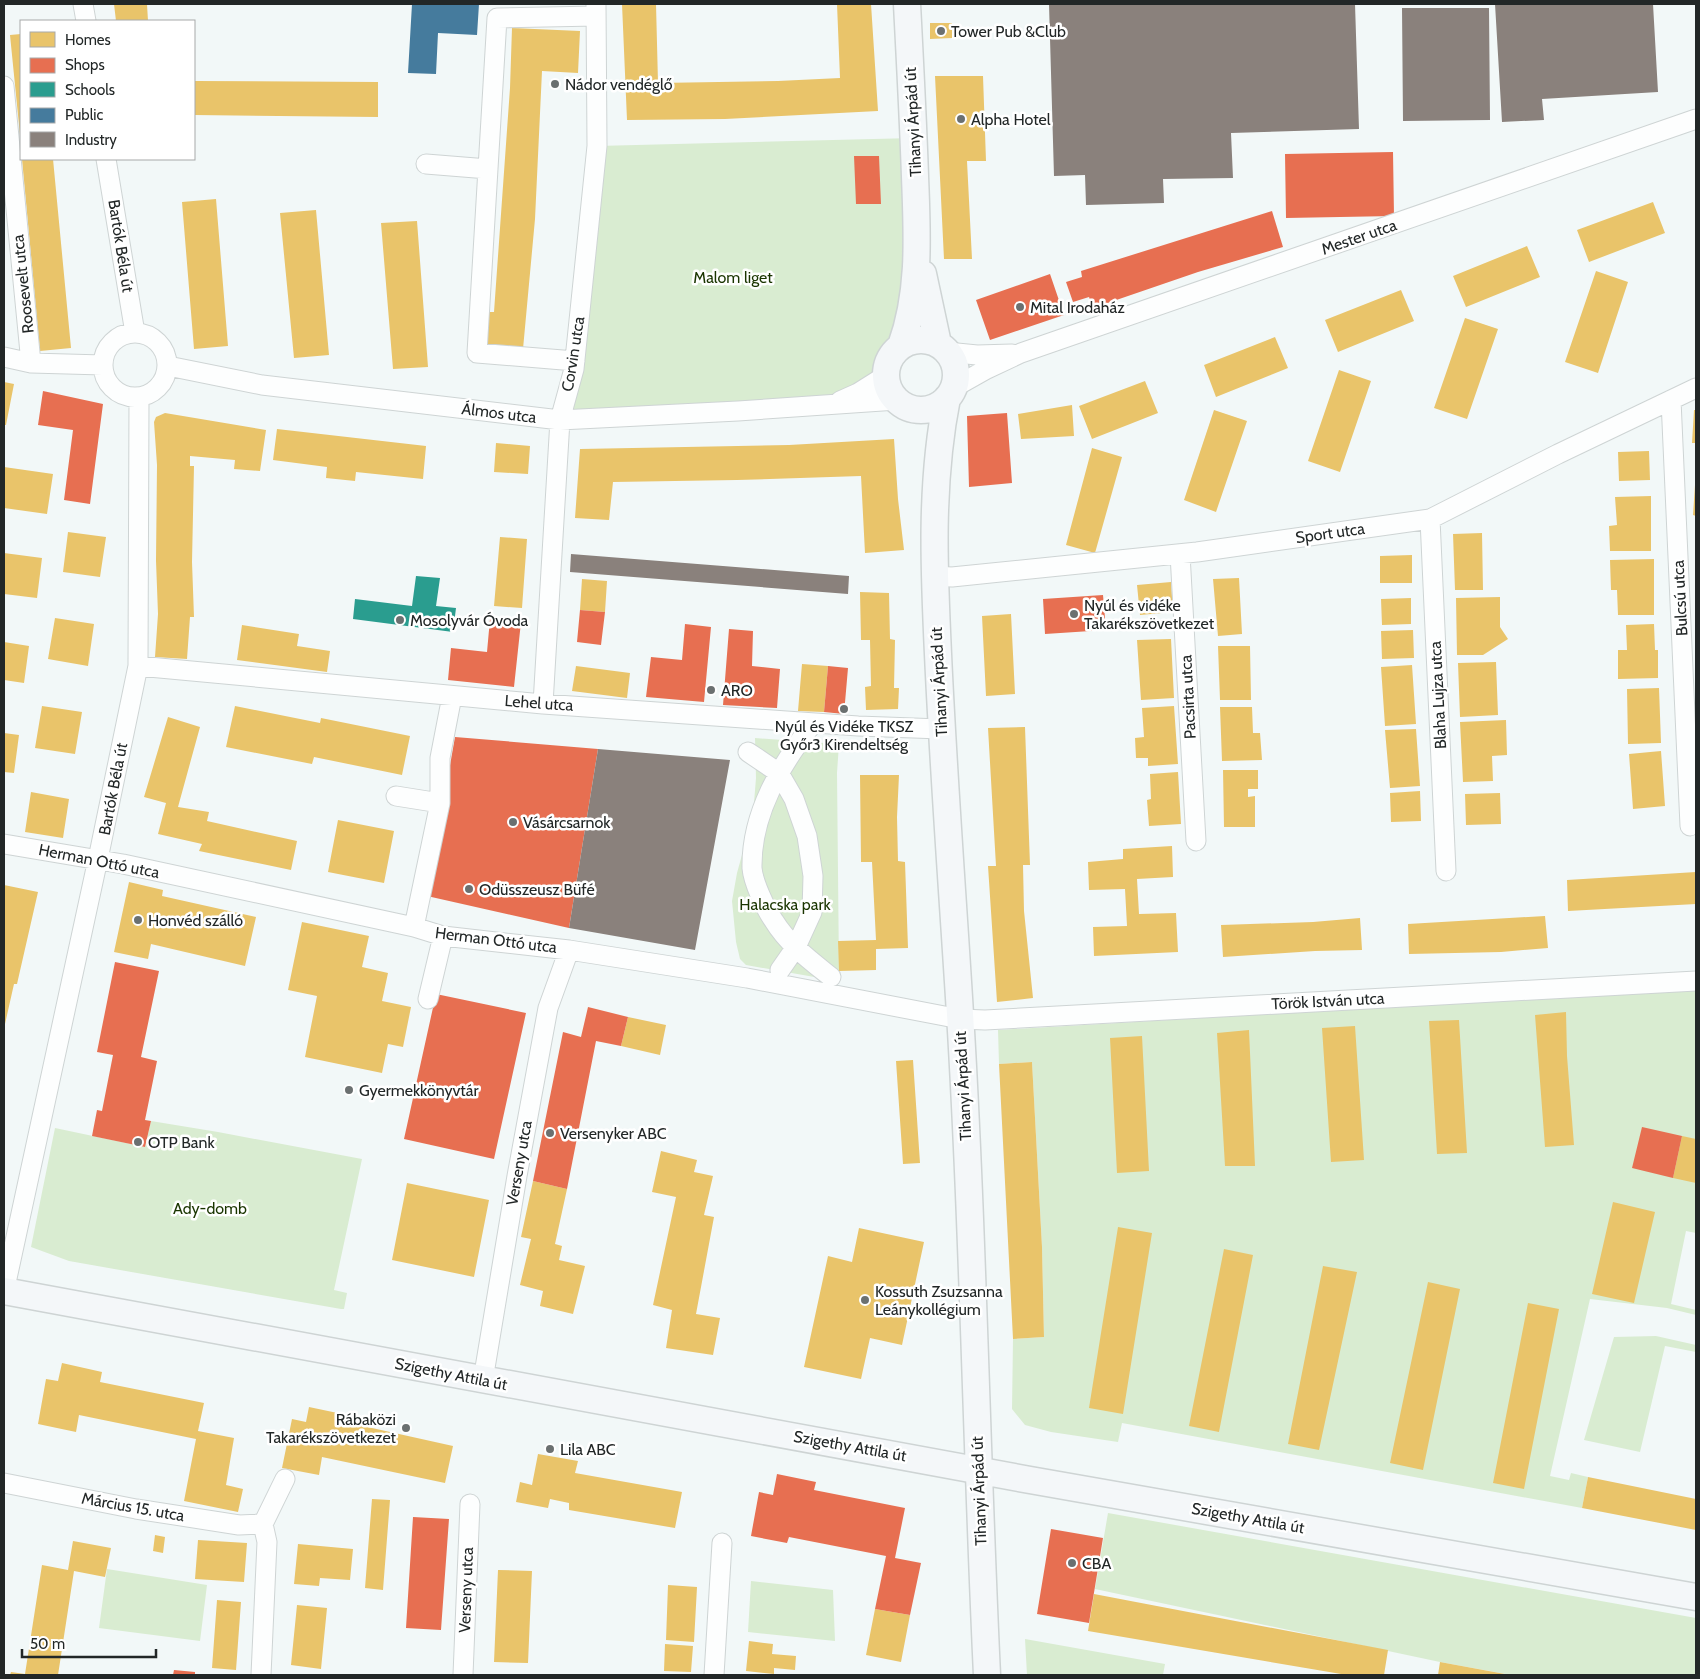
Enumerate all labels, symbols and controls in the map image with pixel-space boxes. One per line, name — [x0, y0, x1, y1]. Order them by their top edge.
legend — [20, 20, 195, 160]
place label: Tower Pub &Club — [951, 22, 1066, 41]
marker: Tower Pub &Club — [935, 25, 947, 37]
text: Homes — [65, 31, 111, 49]
text: Shops — [65, 56, 105, 74]
street label: Tihanyi Árpád út — [901, 66, 925, 177]
place label: Nádor vendéglő — [565, 75, 673, 94]
marker: Nádor vendéglő — [549, 78, 561, 90]
text: Schools — [65, 81, 115, 99]
text: Public — [65, 106, 103, 124]
place label: Alpha Hotel — [971, 110, 1051, 129]
marker: Alpha Hotel — [955, 113, 967, 125]
text: Industry — [65, 131, 117, 149]
street label: Bartók Béla út — [104, 198, 138, 294]
street label: Mester utca — [1319, 215, 1399, 259]
street label: Roosevelt utca — [8, 233, 38, 334]
park label: Malom liget — [693, 268, 773, 287]
place label: Mital Irodaház — [1030, 298, 1125, 317]
marker: Mital Irodaház — [1014, 301, 1026, 313]
street label: Corvin utca — [558, 315, 588, 393]
street label: Álmos utca — [461, 399, 538, 427]
street label: Sport utca — [1294, 519, 1366, 547]
street label: Bulcsú utca — [1669, 559, 1691, 636]
place label: Nyúl és vidéke Takarékszövetkezet — [1084, 596, 1215, 633]
marker: Nyúl és vidéke Takarékszövetkezet — [1068, 608, 1080, 620]
place label: Mosolyvár Óvoda — [410, 611, 529, 630]
marker: Mosolyvár Óvoda — [394, 614, 406, 626]
street label: Tihanyi Árpád út — [927, 626, 951, 737]
street label: Blaha Lujza utca — [1426, 640, 1450, 749]
street label: Pacsirta utca — [1176, 654, 1200, 740]
place label: ARO — [721, 681, 753, 700]
marker: ARO — [705, 684, 717, 696]
street label: Lehel utca — [504, 691, 574, 715]
marker: Nyúl és Vidéke TKSZ Győr3 Kirendeltség — [838, 703, 850, 715]
place label: Nyúl és Vidéke TKSZ Győr3 Kirendeltség — [775, 717, 913, 754]
street label: Bartók Béla út — [95, 741, 131, 837]
place label: Vásárcsarnok — [523, 813, 611, 832]
marker: Vásárcsarnok — [507, 816, 519, 828]
street label: Herman Ottó utca — [37, 840, 161, 882]
place label: Odüsszeusz Büfé — [479, 880, 595, 899]
marker: Odüsszeusz Büfé — [463, 883, 475, 895]
park label: Halacska park — [739, 895, 832, 914]
place label: Honvéd szálló — [148, 911, 243, 930]
marker: Honvéd szálló — [132, 914, 144, 926]
street label: Herman Ottó utca — [434, 923, 558, 957]
street label: Török István utca — [1271, 989, 1385, 1013]
street label: Tihanyi Árpád út — [951, 1030, 975, 1141]
place label: Gyermekkönyvtár — [359, 1081, 479, 1100]
marker: Gyermekkönyvtár — [343, 1084, 355, 1096]
street label: Verseny utca — [502, 1119, 536, 1207]
place label: Versenyker ABC — [560, 1124, 667, 1143]
marker: Versenyker ABC — [544, 1127, 556, 1139]
place label: OTP Bank — [148, 1133, 215, 1152]
marker: OTP Bank — [132, 1136, 144, 1148]
park label: Ady-domb — [173, 1199, 247, 1218]
place label: Kossuth Zsuzsanna Leánykollégium — [875, 1282, 1003, 1319]
marker: Kossuth Zsuzsanna Leánykollégium — [859, 1294, 871, 1306]
street label: Szigethy Attila út — [393, 1354, 509, 1394]
place label: Rábaközi Takarékszövetkezet — [266, 1410, 397, 1447]
marker: Rábaközi Takarékszövetkezet — [400, 1422, 412, 1434]
street label: Szigethy Attila út — [792, 1427, 908, 1465]
street label: Tihanyi Árpád út — [968, 1435, 990, 1546]
place label: Lila ABC — [560, 1440, 616, 1459]
marker: Lila ABC — [544, 1443, 556, 1455]
street label: Március 15. utca — [80, 1489, 186, 1525]
street label: Szigethy Attila út — [1190, 1499, 1306, 1537]
street label: Verseny utca — [455, 1546, 477, 1633]
place label: CBA — [1082, 1554, 1111, 1573]
marker: CBA — [1066, 1557, 1078, 1569]
scale bar — [22, 1626, 156, 1658]
text: 50 m — [30, 1635, 65, 1653]

